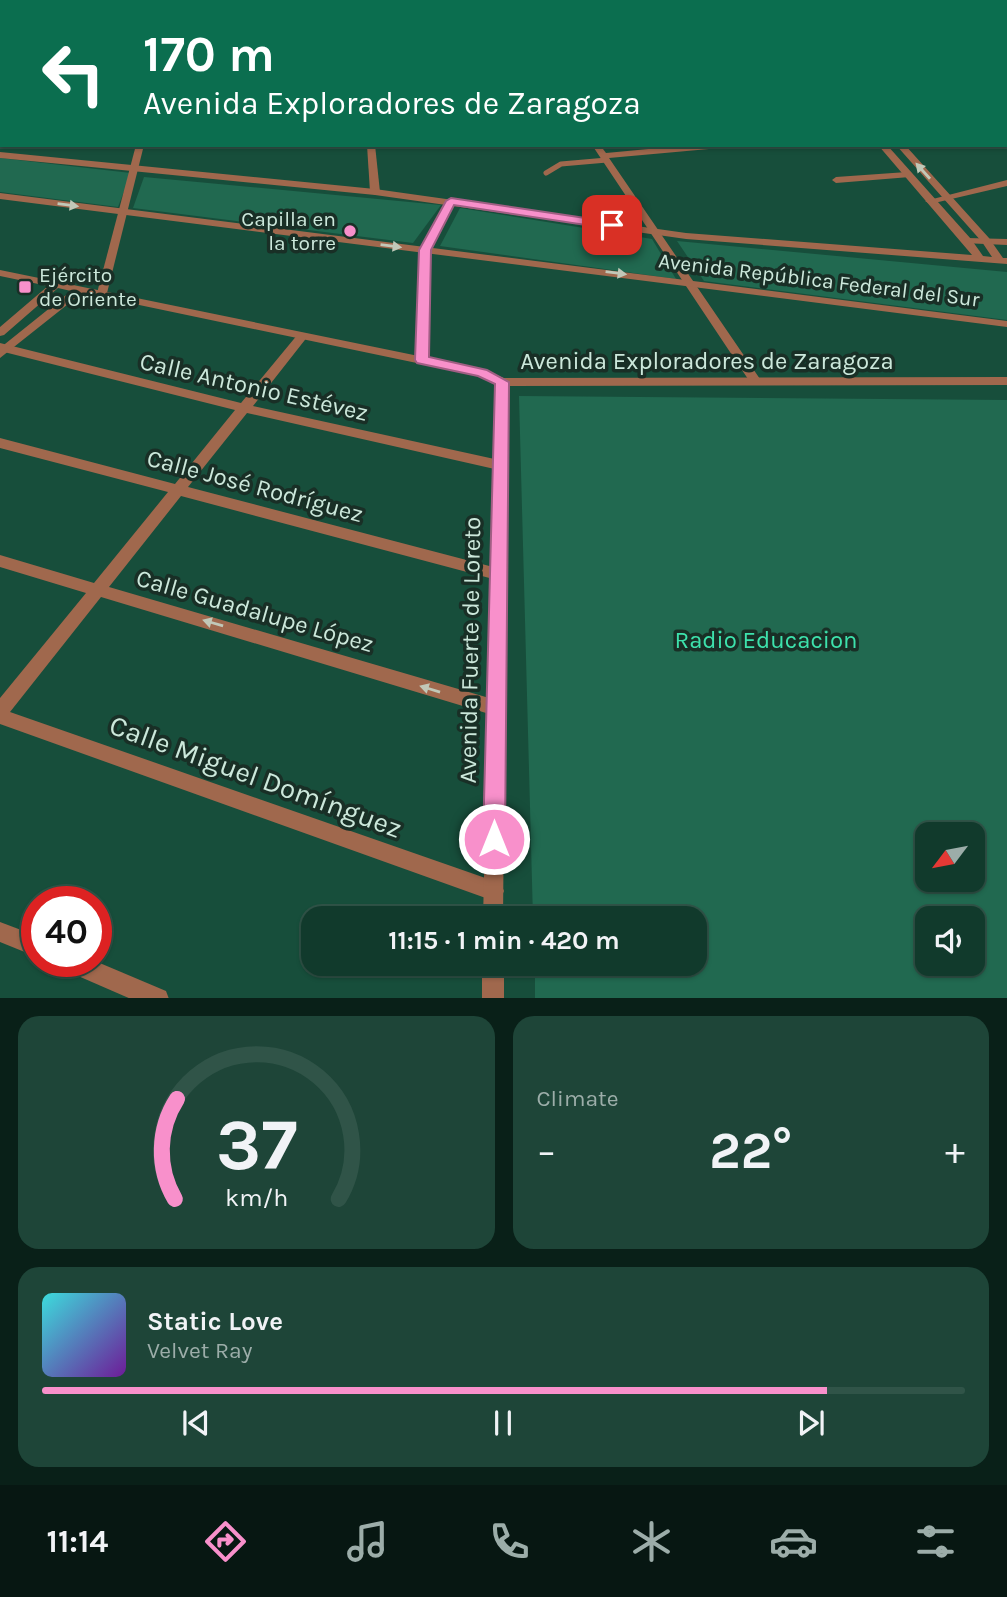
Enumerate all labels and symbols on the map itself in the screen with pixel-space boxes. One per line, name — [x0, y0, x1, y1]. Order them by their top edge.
one-way arrow — [916, 163, 932, 180]
pin — [582, 195, 642, 255]
one-way arrow — [57, 199, 79, 210]
place label: Capilla en la torre — [241, 207, 336, 255]
marker: Capilla en la torre — [342, 223, 358, 239]
one-way arrow — [380, 240, 402, 251]
street label: Avenida República Federal del Sur — [657, 248, 981, 312]
place label: Ejército de Oriente — [39, 263, 137, 311]
one-way arrow — [606, 267, 628, 278]
marker: Ejército de Oriente — [17, 279, 33, 295]
street label: Calle Antonio Estévez — [137, 347, 371, 427]
street label: Avenida Exploradores de Zaragoza — [520, 347, 894, 375]
street label: Calle José Rodríguez — [144, 444, 366, 528]
street label: Avenida Fuerte de Loreto — [454, 516, 486, 784]
street label: Calle Guadalupe López — [133, 564, 377, 658]
one-way arrow — [202, 618, 223, 628]
park label: Radio Educacion — [674, 626, 858, 654]
one-way arrow — [420, 683, 441, 693]
street label: Calle Miguel Domínguez — [105, 708, 406, 845]
position arrow — [457, 802, 531, 876]
north arrow — [915, 822, 985, 892]
speed limit sign: 40 — [21, 886, 112, 977]

